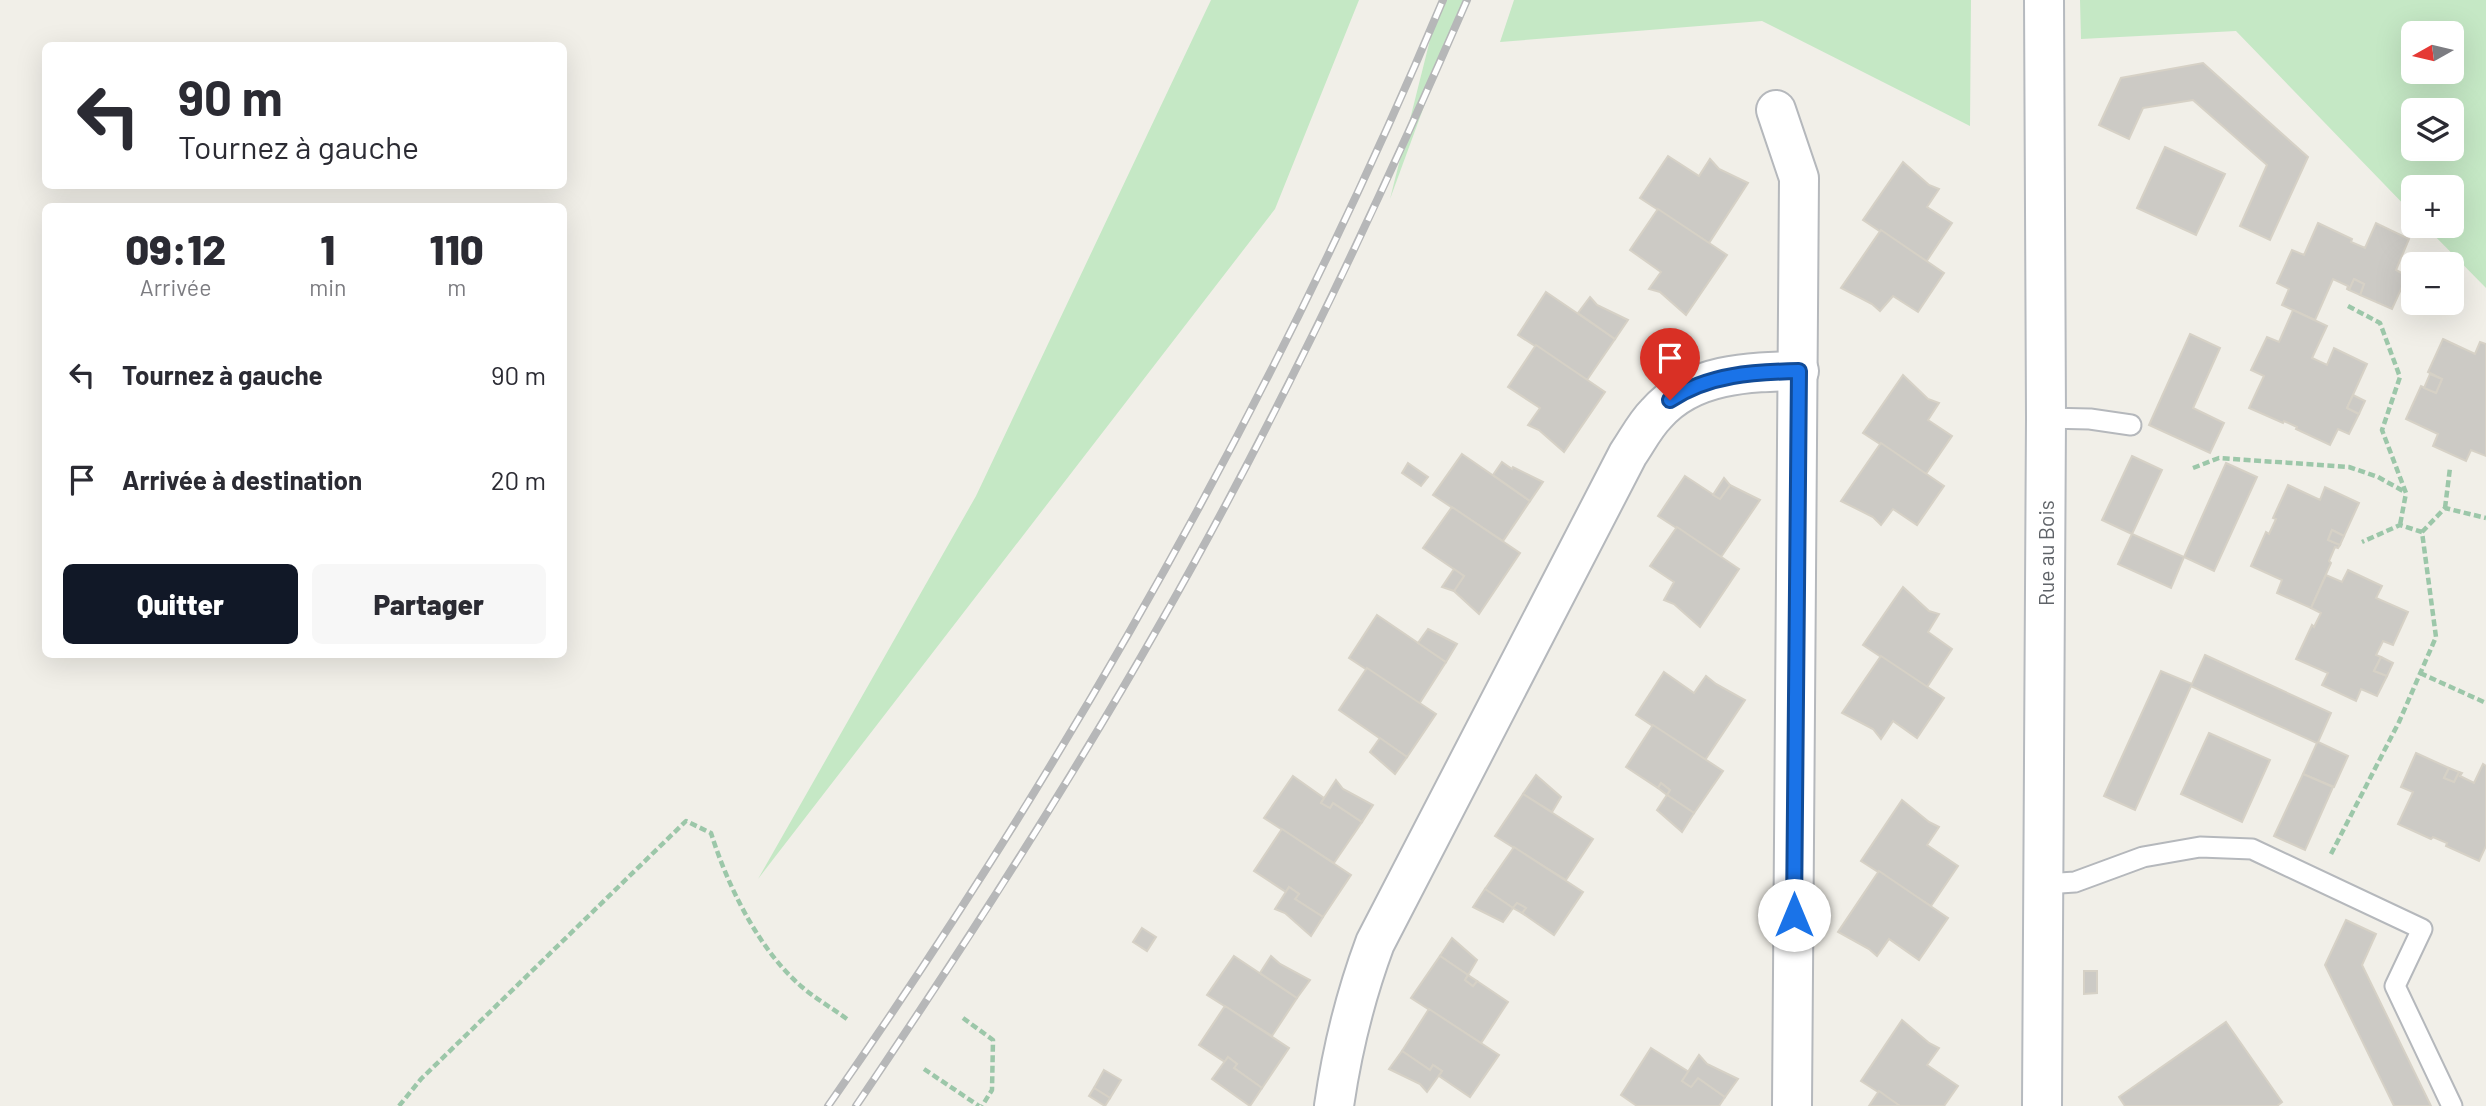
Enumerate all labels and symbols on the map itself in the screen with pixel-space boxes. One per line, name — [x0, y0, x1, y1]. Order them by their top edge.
north arrow — [2401, 21, 2464, 84]
pin — [1640, 328, 1700, 400]
street label: Rue au Bois — [2033, 500, 2058, 606]
position arrow — [1757, 878, 1831, 952]

